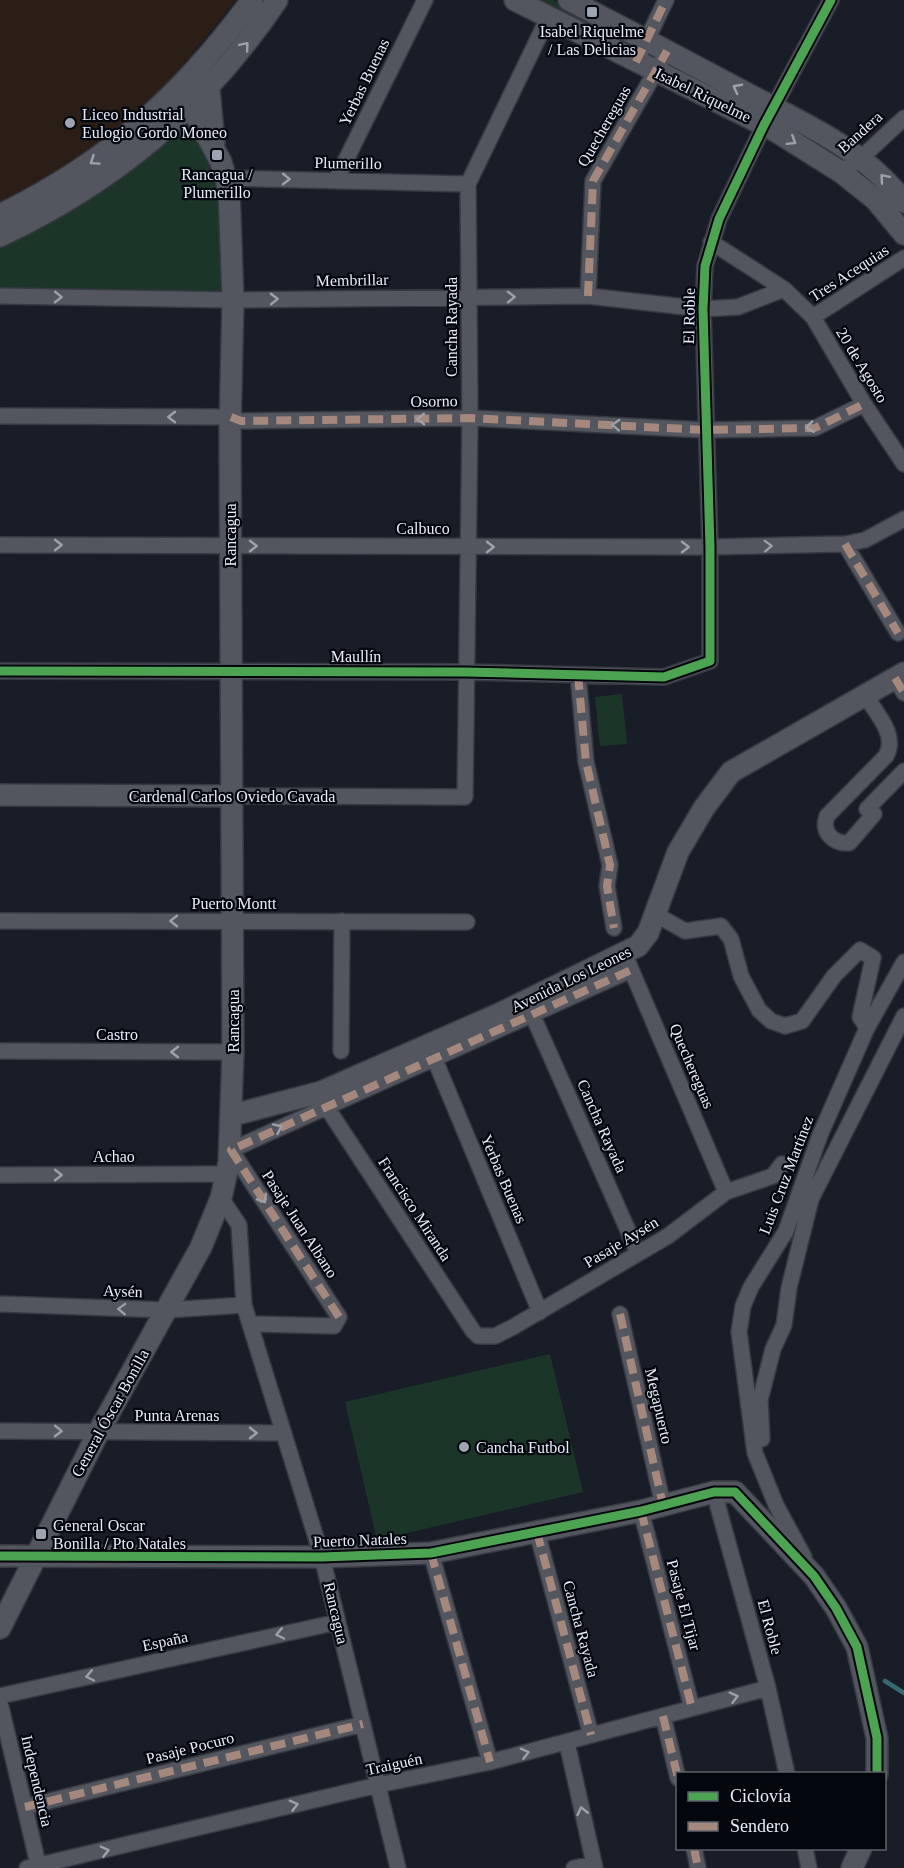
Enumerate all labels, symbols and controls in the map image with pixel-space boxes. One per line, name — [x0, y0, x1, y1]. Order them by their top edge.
marker: Isabel Riquelme / Las Delicias — [585, 5, 599, 19]
place label: Isabel Riquelme / Las Delicias — [540, 23, 644, 58]
street label: Yerbas Buenas — [336, 36, 392, 128]
one-way arrow — [238, 42, 249, 53]
street label: Isabel Riquelme — [652, 64, 754, 126]
street label: Quechereguas — [574, 83, 635, 170]
one-way arrow — [733, 84, 743, 95]
place label: Liceo Industrial Eulogio Gordo Moneo — [82, 106, 227, 142]
street label: Bandera — [835, 108, 885, 156]
marker: Liceo Industrial Eulogio Gordo Moneo — [63, 116, 77, 130]
one-way arrow — [785, 134, 796, 145]
marker: Rancagua / Plumerillo — [210, 148, 224, 162]
one-way arrow — [90, 154, 101, 165]
street label: Plumerillo — [314, 154, 382, 172]
place label: Rancagua / Plumerillo — [181, 166, 253, 201]
one-way arrow — [281, 173, 290, 186]
one-way arrow — [880, 174, 891, 185]
street label: Tres Acequias — [806, 241, 892, 306]
street label: Membrillar — [315, 271, 389, 289]
street label: Cancha Rayada — [443, 277, 461, 377]
street label: El Roble — [680, 288, 698, 344]
one-way arrow — [54, 291, 63, 303]
one-way arrow — [507, 291, 516, 303]
one-way arrow — [270, 293, 279, 305]
street label: 20 de Agosto — [832, 324, 891, 406]
street label: Osorno — [410, 392, 458, 410]
one-way arrow — [168, 411, 177, 423]
one-way arrow — [416, 413, 425, 425]
one-way arrow — [611, 419, 620, 432]
one-way arrow — [806, 420, 815, 432]
street label: Rancagua — [222, 503, 240, 567]
street label: Calbuco — [396, 520, 450, 537]
one-way arrow — [54, 539, 63, 551]
one-way arrow — [249, 540, 258, 552]
one-way arrow — [764, 540, 773, 552]
one-way arrow — [486, 541, 495, 553]
one-way arrow — [681, 541, 690, 553]
street label: Maullín — [331, 648, 381, 665]
street label: Cardenal Carlos Oviedo Cavada — [129, 788, 335, 805]
street label: Puerto Montt — [192, 895, 277, 912]
one-way arrow — [169, 915, 178, 927]
street label: Avenida Los Leones — [508, 943, 634, 1015]
street label: Rancagua — [225, 989, 243, 1053]
street label: Quechereguas — [666, 1021, 718, 1111]
street label: Castro — [96, 1026, 138, 1043]
one-way arrow — [170, 1046, 179, 1058]
street label: Cancha Rayada — [573, 1077, 630, 1176]
street label: Luis Cruz Martínez — [756, 1113, 816, 1237]
one-way arrow — [272, 1124, 283, 1136]
street label: Yerbas Buenas — [478, 1132, 530, 1226]
street label: Achao — [93, 1148, 135, 1165]
street label: Francisco Miranda — [375, 1154, 455, 1264]
street label: Pasaje Juan Albano — [258, 1167, 341, 1281]
one-way arrow — [54, 1169, 63, 1181]
one-way arrow — [255, 1193, 267, 1203]
street label: Pasaje Aysén — [581, 1213, 662, 1272]
street label: Aysén — [103, 1282, 143, 1301]
one-way arrow — [118, 1302, 127, 1315]
street label: General Óscar Bonilla — [67, 1346, 152, 1480]
street label: Megapuerto — [641, 1366, 676, 1446]
street label: Punta Arenas — [135, 1407, 219, 1424]
one-way arrow — [54, 1425, 63, 1438]
one-way arrow — [249, 1427, 258, 1439]
place label: Cancha Futbol — [476, 1439, 570, 1456]
marker: Cancha Futbol — [457, 1440, 471, 1454]
place label: General Oscar Bonilla / Pto Natales — [53, 1517, 186, 1552]
marker: General Oscar Bonilla / Pto Natales — [34, 1527, 48, 1541]
street label: Puerto Natales — [313, 1530, 407, 1550]
street label: Pasaje El Tijar — [663, 1558, 704, 1653]
street label: Cancha Rayada — [559, 1579, 602, 1680]
street label: Rancagua — [320, 1580, 351, 1646]
street label: El Roble — [754, 1598, 786, 1656]
one-way arrow — [276, 1627, 286, 1640]
street label: España — [141, 1628, 190, 1655]
one-way arrow — [85, 1669, 95, 1682]
one-way arrow — [728, 1692, 739, 1704]
street label: Pasaje Pocuro — [144, 1729, 236, 1768]
street label: Independencia — [17, 1734, 56, 1829]
one-way arrow — [520, 1748, 530, 1761]
street label: Traiguén — [364, 1750, 424, 1779]
legend — [676, 1772, 886, 1850]
text: Ciclovía — [730, 1786, 791, 1806]
one-way arrow — [289, 1800, 299, 1813]
one-way arrow — [577, 1806, 590, 1816]
text: Sendero — [730, 1816, 789, 1836]
one-way arrow — [100, 1846, 110, 1859]

